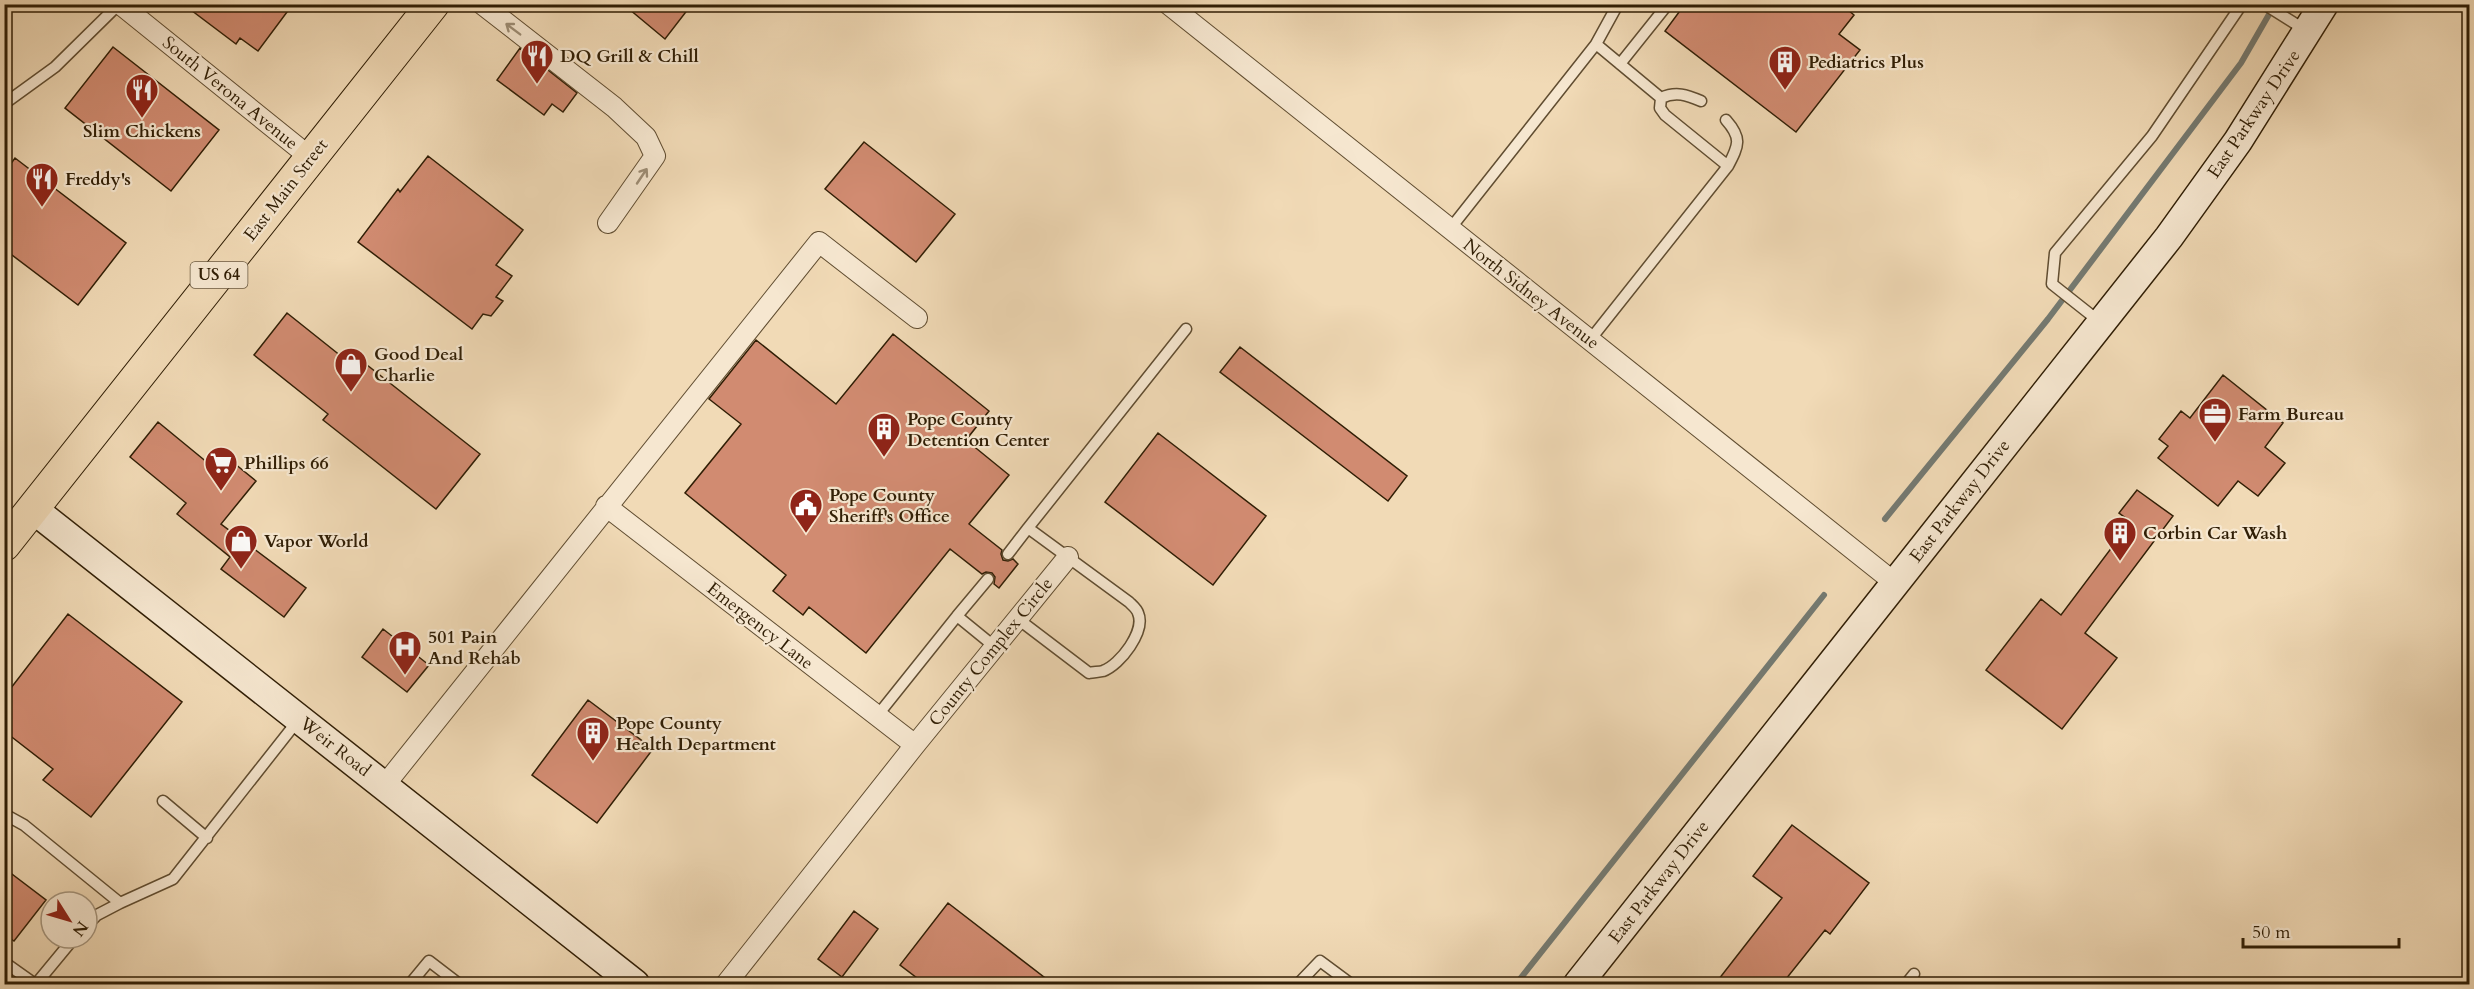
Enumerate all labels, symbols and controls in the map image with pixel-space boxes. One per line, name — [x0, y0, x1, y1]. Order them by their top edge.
one-way arrow — [505, 23, 521, 36]
street label: South Verona Avenue — [157, 30, 303, 156]
restaurant icon: DQ Grill & Chill — [519, 38, 555, 85]
place label: DQ Grill & Chill — [560, 44, 699, 69]
building icon: Pediatrics Plus — [1767, 44, 1803, 91]
street label: East Parkway Drive — [2202, 45, 2306, 183]
place label: Pediatrics Plus — [1808, 50, 1924, 75]
restaurant icon: Slim Chickens — [124, 72, 160, 119]
place label: Slim Chickens — [83, 119, 201, 144]
street label: East Main Street — [238, 133, 334, 246]
restaurant icon: Freddy's — [24, 161, 60, 208]
place label: Freddy's — [65, 167, 131, 192]
one-way arrow — [636, 167, 649, 184]
street label: North Sidney Avenue — [1458, 233, 1604, 355]
road number: US 64 — [190, 262, 248, 288]
place label: Good Deal Charlie — [374, 342, 463, 388]
shop icon: Good Deal Charlie — [333, 346, 369, 393]
office icon: Farm Bureau — [2197, 396, 2233, 443]
place label: Farm Bureau — [2238, 402, 2345, 427]
place label: Pope County Detention Center — [907, 407, 1050, 453]
building icon: Pope County Detention Center — [866, 411, 902, 458]
street label: East Parkway Drive — [1904, 434, 2016, 568]
supermarket icon: Phillips 66 — [203, 445, 239, 492]
place label: Phillips 66 — [244, 451, 329, 476]
place label: Pope County Sheriff's Office — [829, 483, 950, 529]
public building icon: Pope County Sheriff's Office — [788, 487, 824, 534]
building icon: Corbin Car Wash — [2102, 515, 2138, 562]
place label: Corbin Car Wash — [2143, 521, 2287, 546]
shop icon: Vapor World — [223, 523, 259, 570]
place label: Vapor World — [264, 529, 369, 554]
street label: County Complex Circle — [923, 572, 1059, 732]
street label: Emergency Lane — [701, 576, 819, 676]
place label: 501 Pain And Rehab — [428, 625, 521, 671]
hospital icon: 501 Pain And Rehab — [387, 629, 423, 676]
street label: Weir Road — [293, 711, 376, 783]
place label: Pope County Health Department — [616, 711, 777, 757]
building icon: Pope County Health Department — [575, 715, 611, 762]
street label: East Parkway Drive — [1603, 815, 1715, 949]
north arrow — [39, 890, 99, 950]
scale bar — [2243, 911, 2399, 949]
text: N — [67, 916, 93, 941]
text: 50 m — [2252, 920, 2291, 945]

